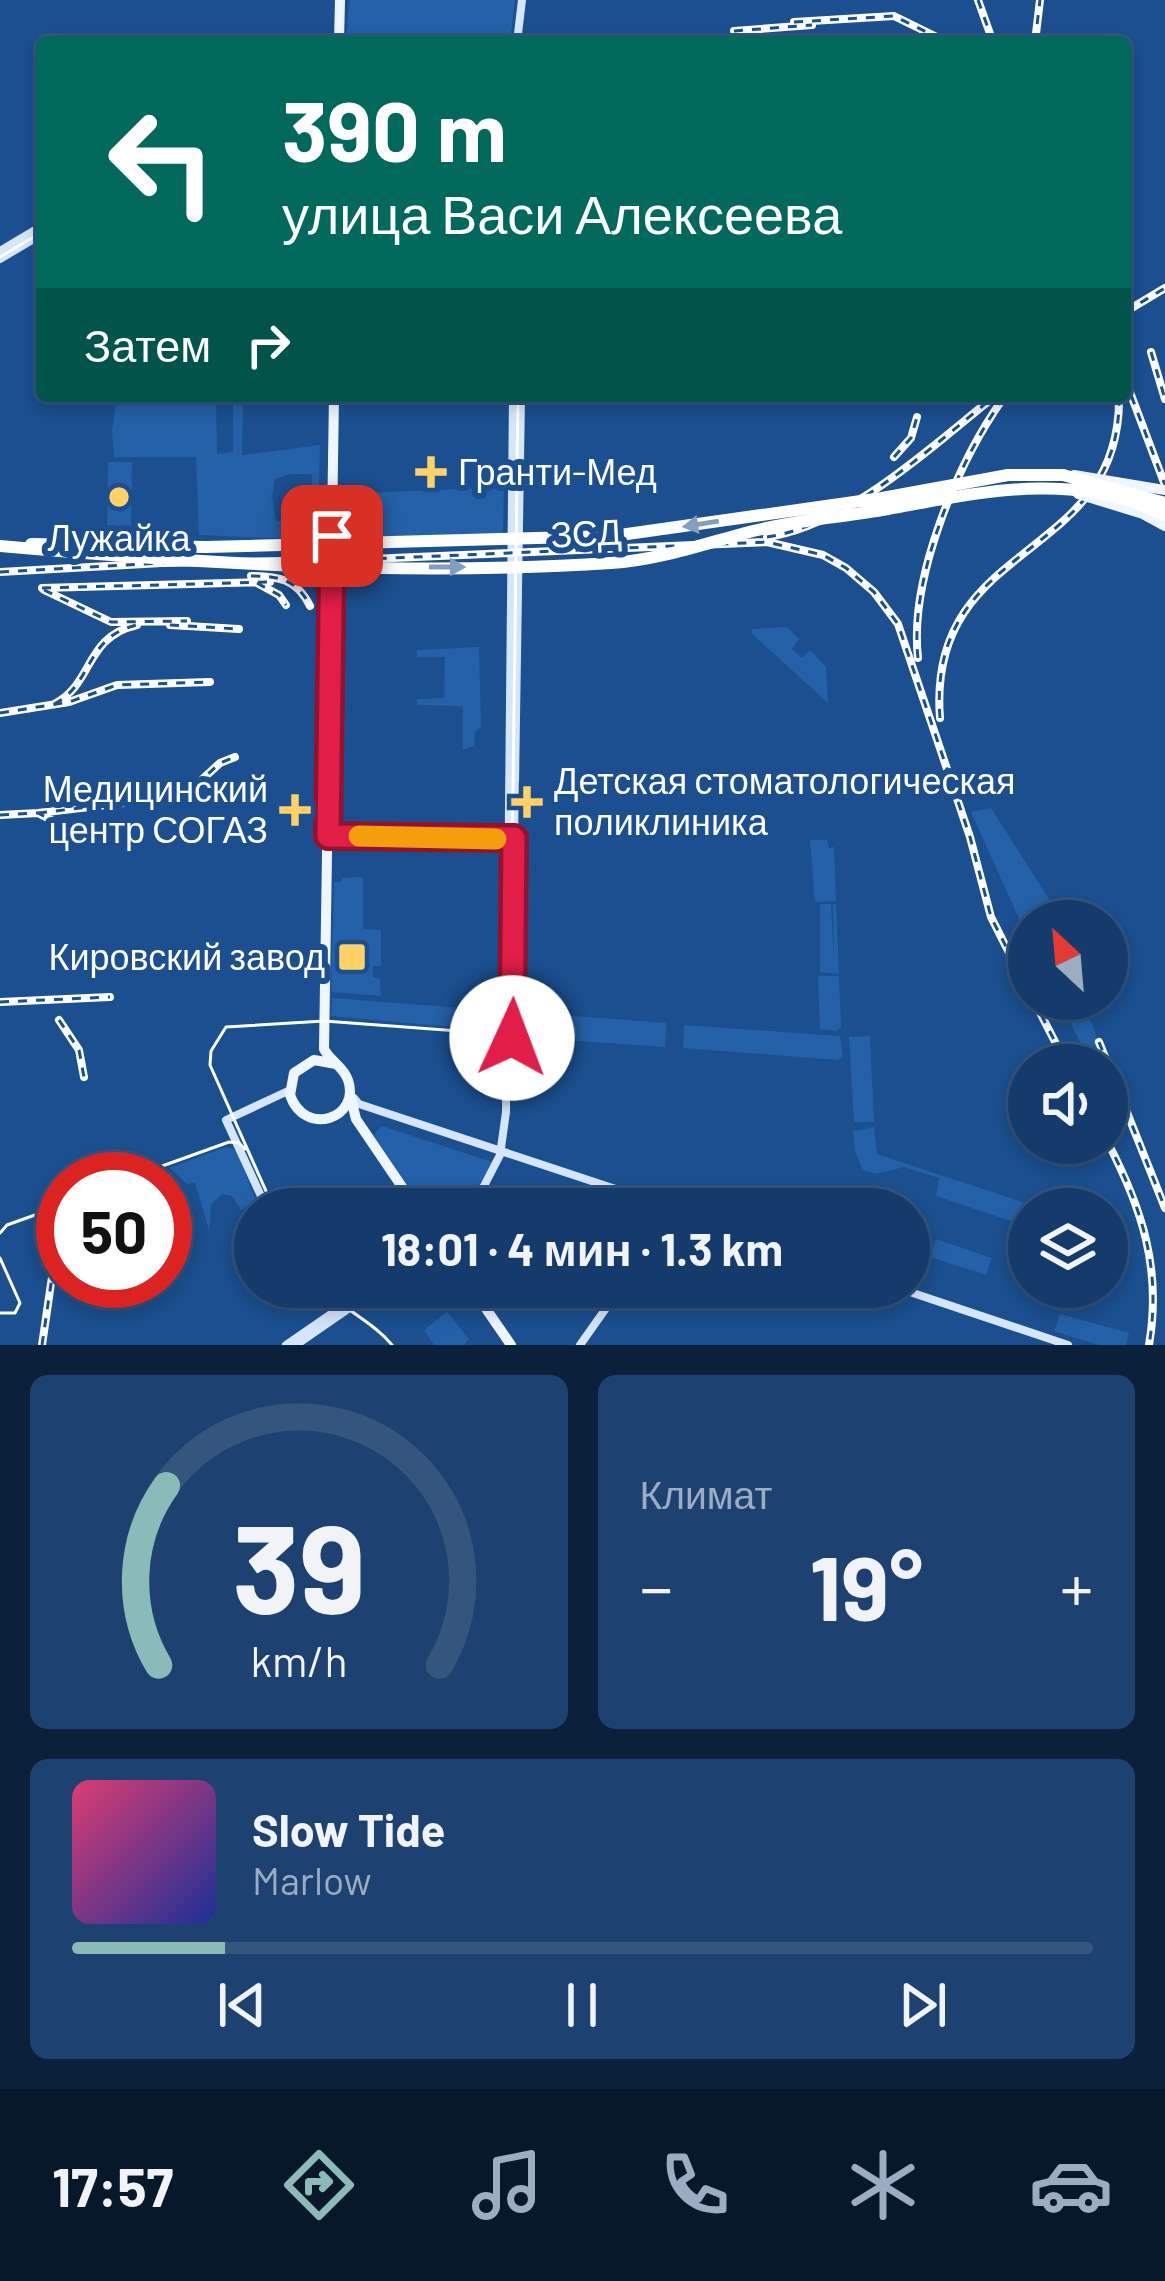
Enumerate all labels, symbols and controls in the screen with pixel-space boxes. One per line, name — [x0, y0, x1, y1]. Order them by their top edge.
text: 390 m — [282, 78, 507, 179]
icon: left — [84, 84, 240, 240]
text: улица Васи Алексеева — [282, 180, 842, 245]
icon: right — [235, 312, 301, 378]
text: Затем — [84, 317, 211, 371]
place label: Гранти-Мед — [458, 449, 657, 493]
marker: Гранти-Мед — [415, 456, 447, 488]
marker: Лужайка — [106, 484, 132, 510]
pin — [281, 485, 383, 587]
icon: arrive — [299, 503, 365, 569]
street label: ЗСД — [549, 508, 623, 556]
place label: Лужайка — [47, 515, 192, 559]
one-way arrow — [681, 516, 719, 534]
one-way arrow — [429, 558, 467, 577]
place label: Детская стоматологическая поликлиника — [554, 758, 1015, 842]
place label: Медицинский центр СОГАЗ — [43, 766, 268, 851]
marker: Детская стоматологическая поликлиника — [511, 786, 543, 818]
marker: Медицинский центр СОГАЗ — [279, 794, 311, 826]
north arrow — [1008, 900, 1128, 1020]
map controls — [1008, 900, 1128, 1308]
place label: Кировский завод — [49, 934, 325, 978]
marker: Кировский завод — [336, 941, 368, 973]
position arrow — [449, 975, 575, 1101]
button: sound — [1008, 1044, 1128, 1164]
speed limit sign: 50 — [36, 1152, 192, 1308]
button: layers — [1008, 1188, 1128, 1308]
text: 18:01 · 4 мин · 1.3 km — [381, 1221, 783, 1275]
text: Климат — [640, 1470, 772, 1517]
text: 39 — [232, 1489, 366, 1639]
text: 19° — [810, 1531, 923, 1639]
text: − — [640, 1546, 673, 1625]
text: + — [1060, 1546, 1093, 1625]
text: km/h — [250, 1634, 347, 1686]
text: Slow Tide — [252, 1802, 445, 1856]
text: Marlow — [252, 1856, 372, 1903]
icon: previous — [209, 1972, 275, 2038]
icon: pause — [549, 1972, 615, 2038]
icon: next — [890, 1972, 956, 2038]
icon: directions — [277, 2143, 361, 2227]
icon: music — [465, 2143, 549, 2227]
icon: phone — [653, 2143, 737, 2227]
icon: climate — [841, 2143, 925, 2227]
icon: car — [1029, 2143, 1113, 2227]
text: 17:57 — [52, 2153, 173, 2218]

